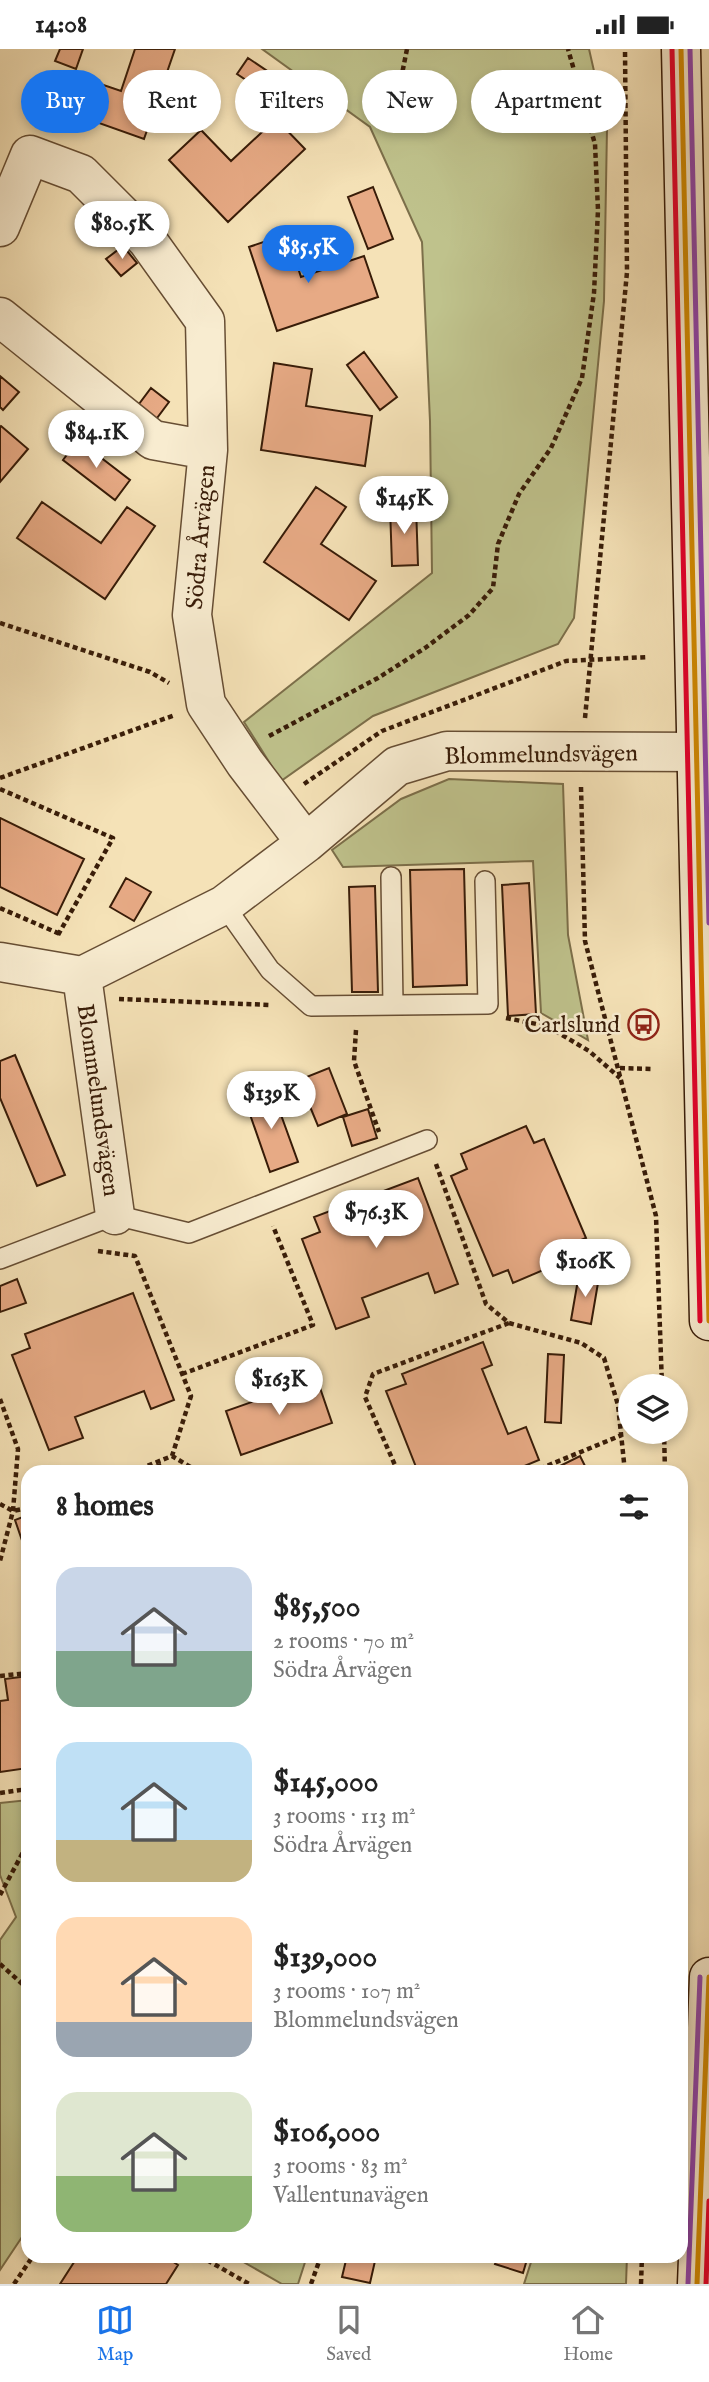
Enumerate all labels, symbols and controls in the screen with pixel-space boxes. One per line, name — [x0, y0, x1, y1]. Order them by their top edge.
text: 14:08 — [35, 8, 87, 41]
chip: Buy — [21, 70, 109, 133]
chip: Rent — [123, 70, 221, 133]
chip: Filters — [235, 70, 348, 133]
chip: New — [362, 70, 457, 133]
chip: Apartment — [471, 70, 626, 133]
pin: $80.5K — [65, 201, 179, 261]
text: $80.5K — [91, 209, 153, 238]
pin: $85.5K — [251, 225, 365, 285]
text: $85.5K — [278, 233, 338, 262]
pin: $84.1K — [39, 411, 153, 470]
text: $84.1K — [64, 418, 128, 447]
street label: Södra Årvägen — [180, 463, 223, 611]
pin: $145K — [355, 477, 453, 536]
text: $145K — [375, 484, 433, 513]
street label: Blommelundsvägen — [444, 738, 638, 773]
street label: Blommelundsvägen — [69, 1002, 126, 1199]
bus stop icon: Carlslund — [626, 1007, 660, 1041]
place label: Carlslund — [524, 1010, 620, 1041]
pin: $139K — [222, 1072, 320, 1131]
text: $139K — [243, 1079, 299, 1108]
pin: $76.3K — [319, 1191, 433, 1250]
text: $76.3K — [344, 1198, 408, 1227]
pin: $106K — [536, 1239, 634, 1299]
text: $106K — [556, 1247, 614, 1276]
pin: $163K — [230, 1357, 328, 1417]
text: $163K — [251, 1365, 307, 1394]
map controls — [618, 1374, 688, 1444]
button: layers — [618, 1374, 688, 1444]
text: 8 homes — [56, 1488, 154, 1526]
icon: filters — [615, 1488, 653, 1526]
text: $85,500 — [273, 1589, 360, 1627]
icon: home — [112, 1595, 196, 1679]
text: 2 rooms · 70 m² — [273, 1627, 414, 1656]
text: Södra Årvägen — [273, 1656, 412, 1685]
text: $145,000 — [273, 1764, 378, 1802]
icon: home — [112, 1770, 196, 1854]
text: 3 rooms · 113 m² — [273, 1802, 416, 1831]
text: Södra Årvägen — [273, 1831, 412, 1860]
text: $139,000 — [273, 1939, 377, 1977]
icon: home — [112, 1945, 196, 2029]
text: 3 rooms · 107 m² — [273, 1977, 421, 2006]
text: Blommelundsvägen — [273, 2006, 459, 2035]
text: $106,000 — [273, 2114, 380, 2152]
icon: home — [112, 2120, 196, 2204]
text: 3 rooms · 83 m² — [273, 2152, 408, 2181]
text: Vallentunavägen — [273, 2181, 429, 2210]
tab: Map — [96, 2301, 134, 2367]
tab: Saved — [326, 2301, 371, 2367]
tab: Home — [563, 2301, 613, 2367]

